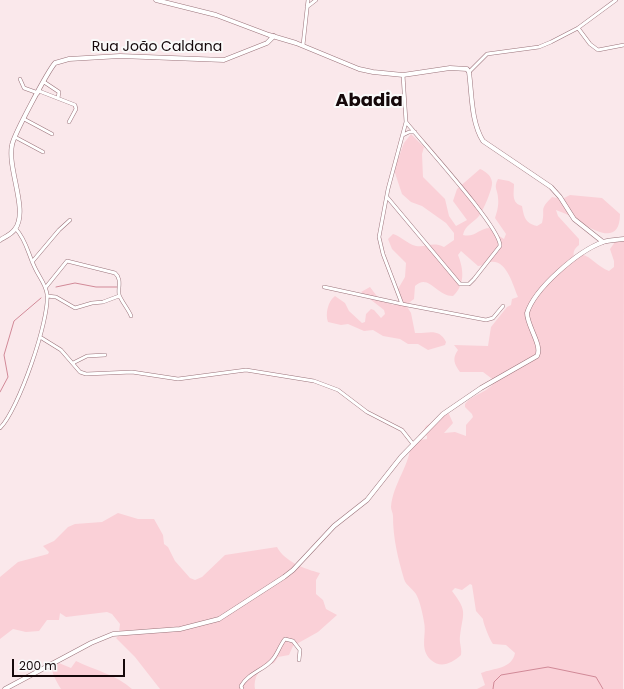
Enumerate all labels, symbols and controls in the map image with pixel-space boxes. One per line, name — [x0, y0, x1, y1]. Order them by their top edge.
street label: Rua João Caldana — [92, 39, 222, 55]
district label: Abadia — [335, 90, 403, 112]
scale bar — [14, 651, 127, 677]
text: 200 m — [19, 657, 57, 674]

